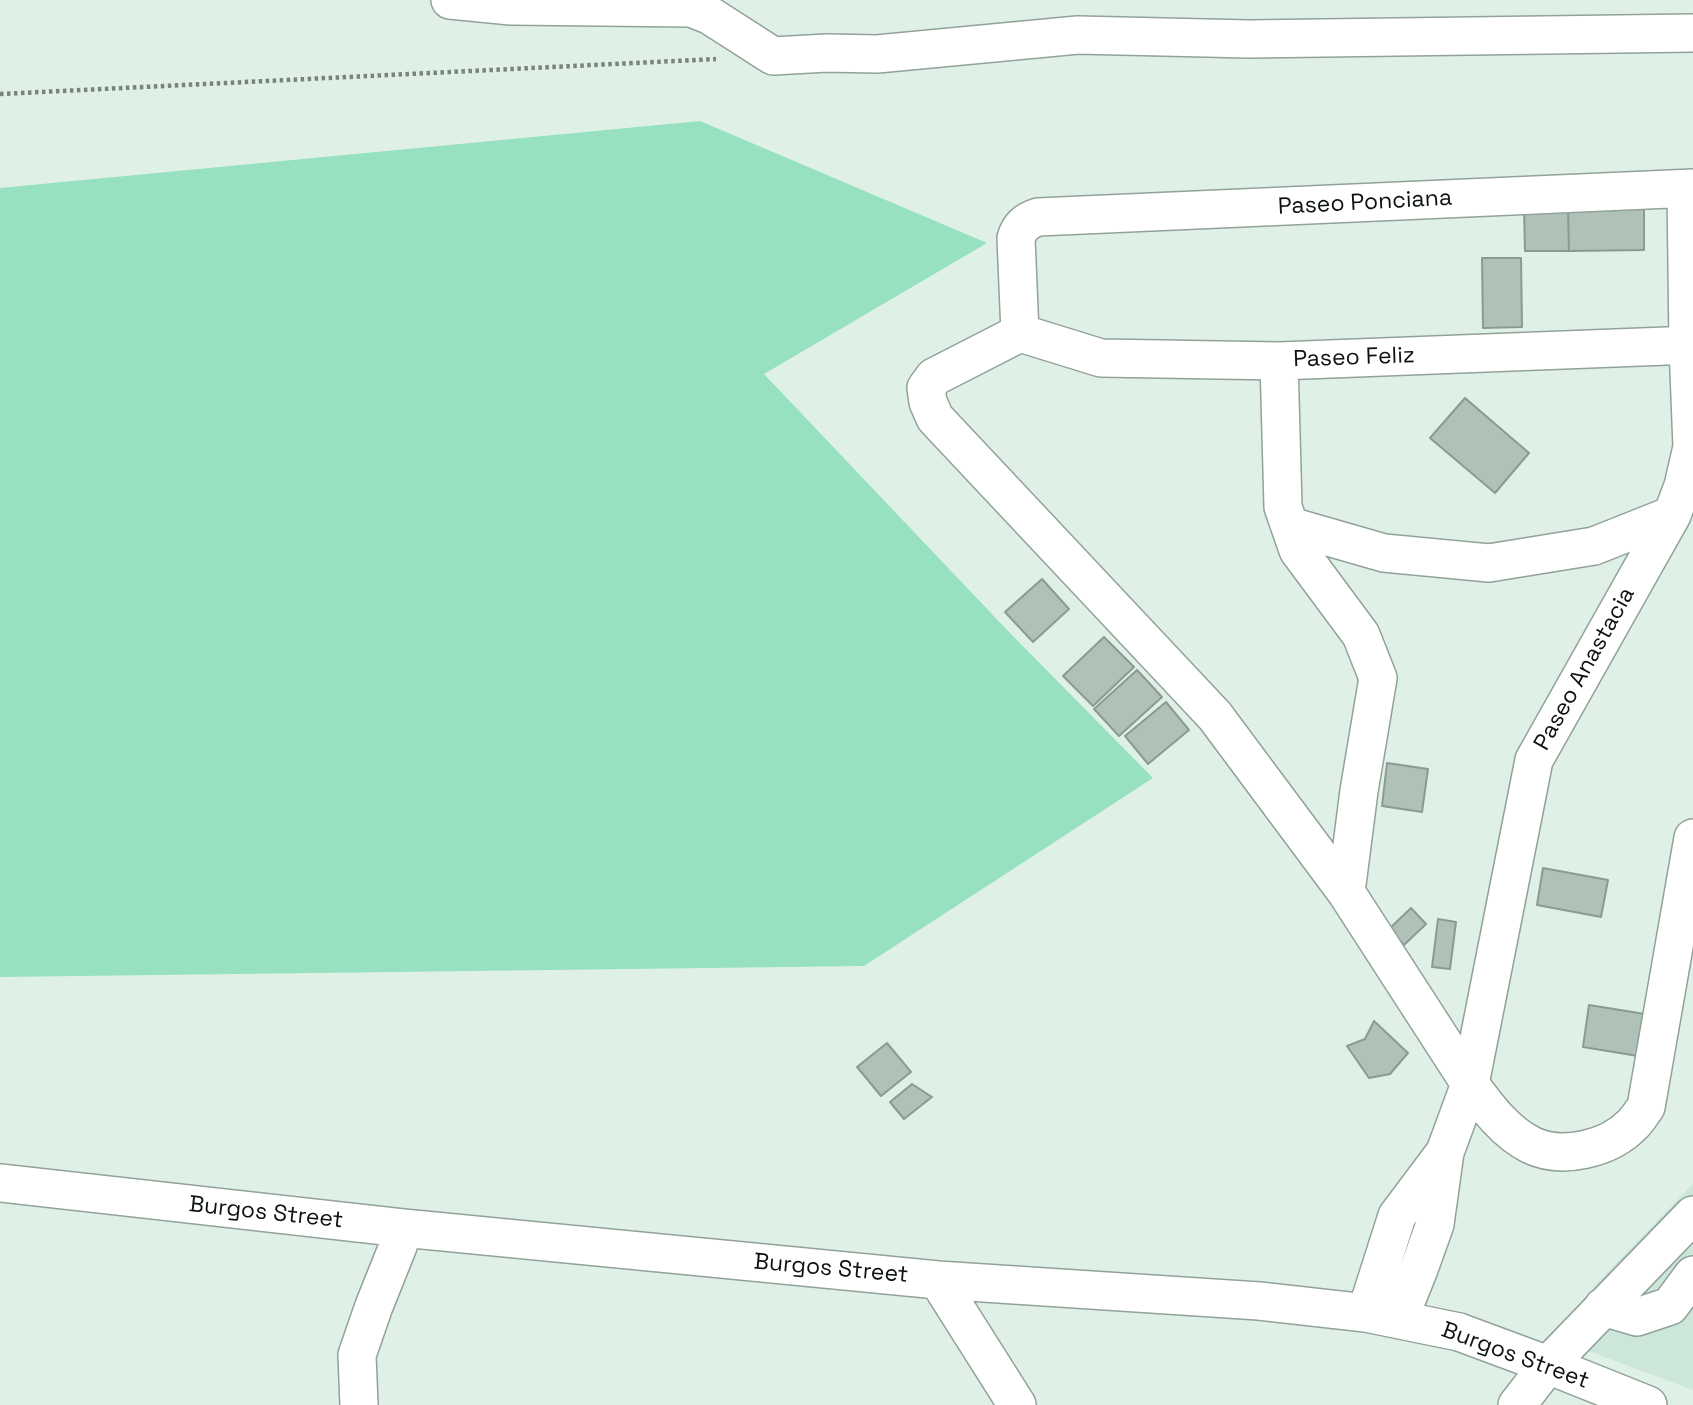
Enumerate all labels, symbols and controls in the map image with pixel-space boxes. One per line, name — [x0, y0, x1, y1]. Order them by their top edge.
street label: Paseo Ponciana — [1277, 185, 1453, 221]
street label: Paseo Feliz — [1293, 342, 1415, 374]
street label: Paseo Anastacia — [1529, 583, 1641, 755]
street label: Burgos Street — [188, 1191, 344, 1235]
street label: Burgos Street — [753, 1249, 909, 1289]
street label: Burgos Street — [1438, 1317, 1592, 1395]

